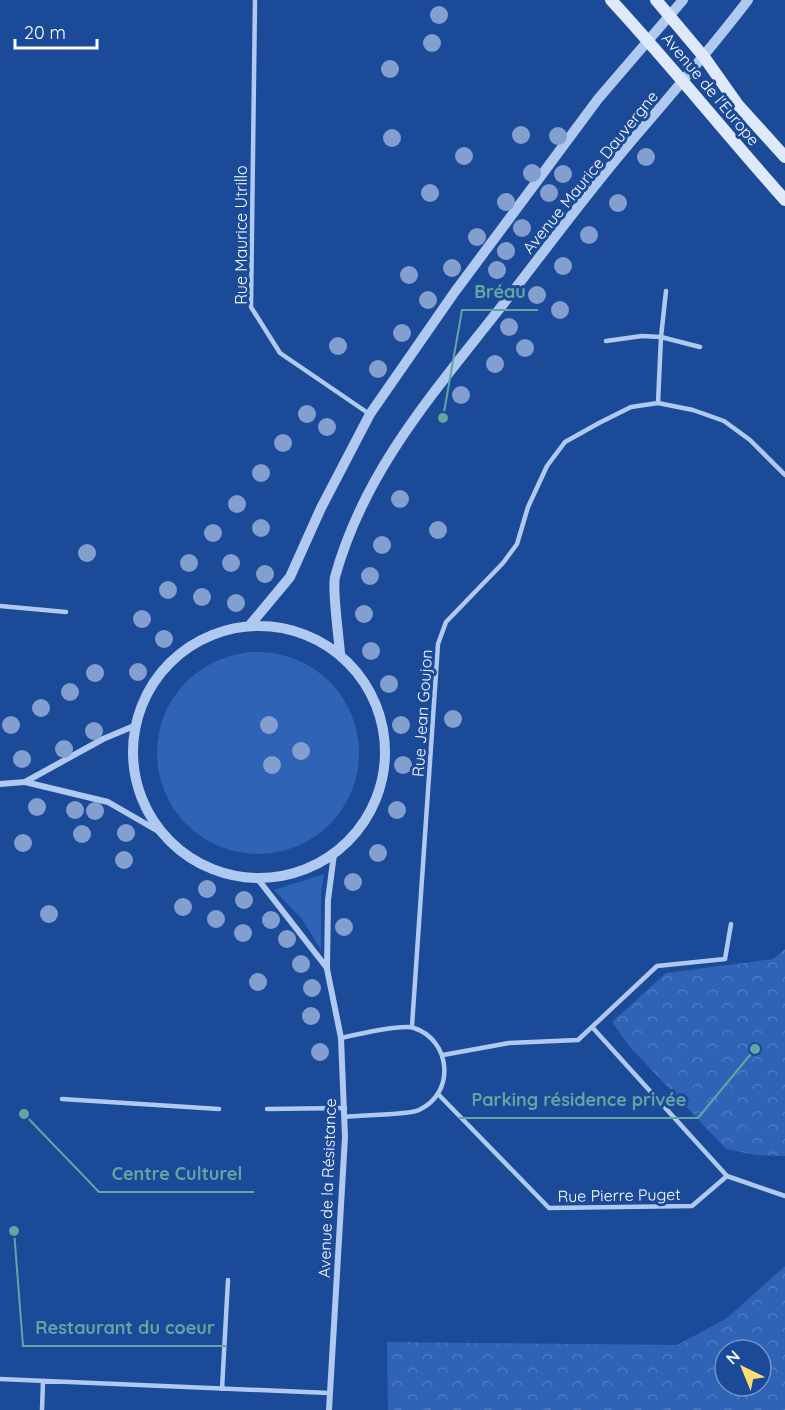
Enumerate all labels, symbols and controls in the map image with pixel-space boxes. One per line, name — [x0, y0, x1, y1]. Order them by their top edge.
scale bar — [15, 12, 98, 50]
text: 20 m — [24, 21, 66, 44]
street label: Avenue de l'Europe — [658, 28, 764, 150]
street label: Avenue Maurice Dauvergne — [518, 86, 662, 258]
street label: Rue Maurice Utrillo — [231, 165, 251, 305]
callout: Bréau — [462, 274, 538, 310]
text: Bréau — [474, 280, 526, 303]
street label: Rue Jean Goujon — [408, 649, 436, 777]
callout: Parking résidence privée — [459, 1082, 698, 1118]
text: Parking résidence privée — [472, 1088, 686, 1111]
street label: Avenue de la Résistance — [314, 1098, 340, 1278]
callout: Centre Culturel — [99, 1156, 254, 1192]
text: Centre Culturel — [112, 1162, 242, 1185]
street label: Rue Pierre Puget — [557, 1184, 681, 1206]
callout: Restaurant du coeur — [23, 1310, 226, 1346]
text: Restaurant du coeur — [35, 1316, 215, 1339]
north arrow — [713, 1338, 773, 1398]
text: N — [722, 1346, 744, 1368]

